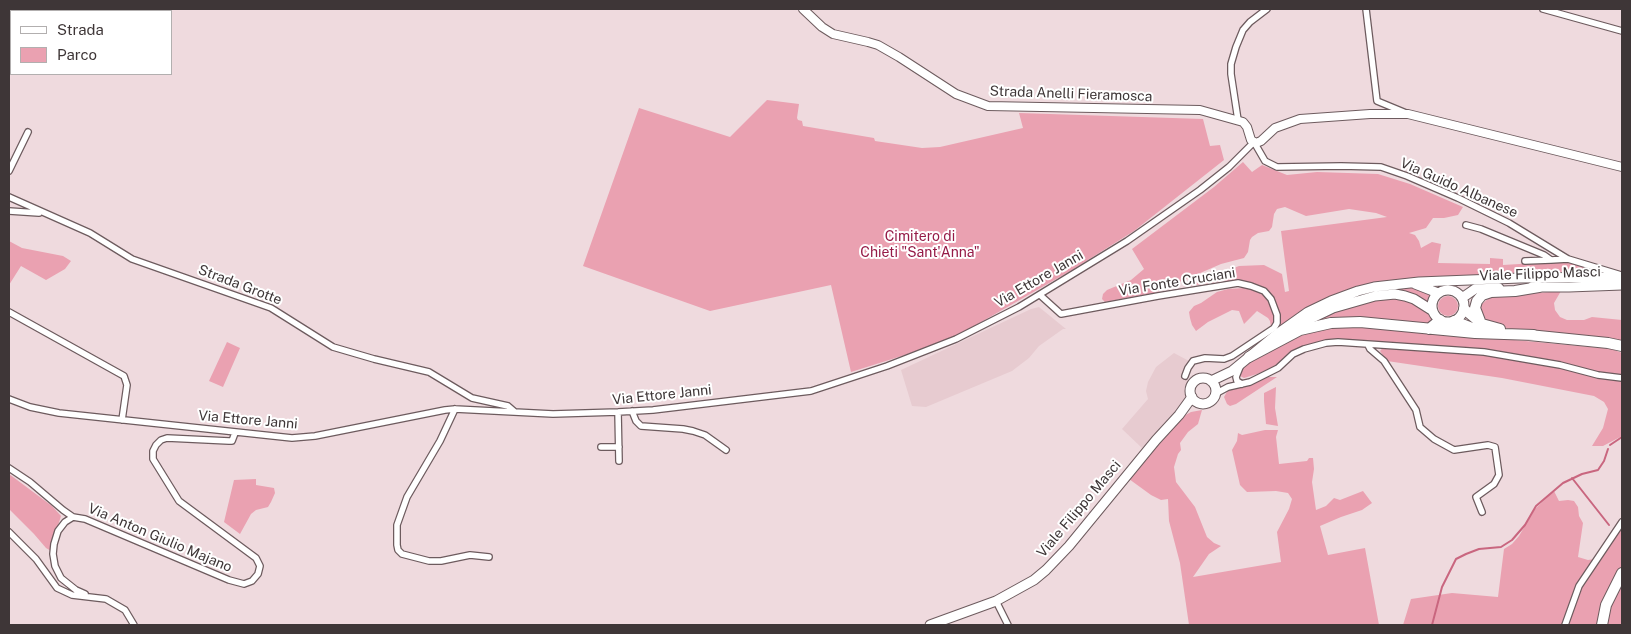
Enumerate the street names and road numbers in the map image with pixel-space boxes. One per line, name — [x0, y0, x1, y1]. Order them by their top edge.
street label: Strada Anelli Fieramosca — [989, 83, 1153, 105]
street label: Via Guido Albanese — [1398, 155, 1520, 221]
street label: Via Ettore Janni — [992, 247, 1086, 311]
street label: Strada Grotte — [196, 261, 284, 309]
street label: Viale Filippo Masci — [1479, 263, 1601, 285]
street label: Via Fonte Cruciani — [1117, 264, 1237, 300]
street label: Via Ettore Janni — [612, 381, 712, 409]
street label: Via Ettore Janni — [198, 407, 298, 433]
street label: Viale Filippo Masci — [1034, 457, 1124, 561]
street label: Via Anton Giulio Majano — [85, 500, 235, 576]

